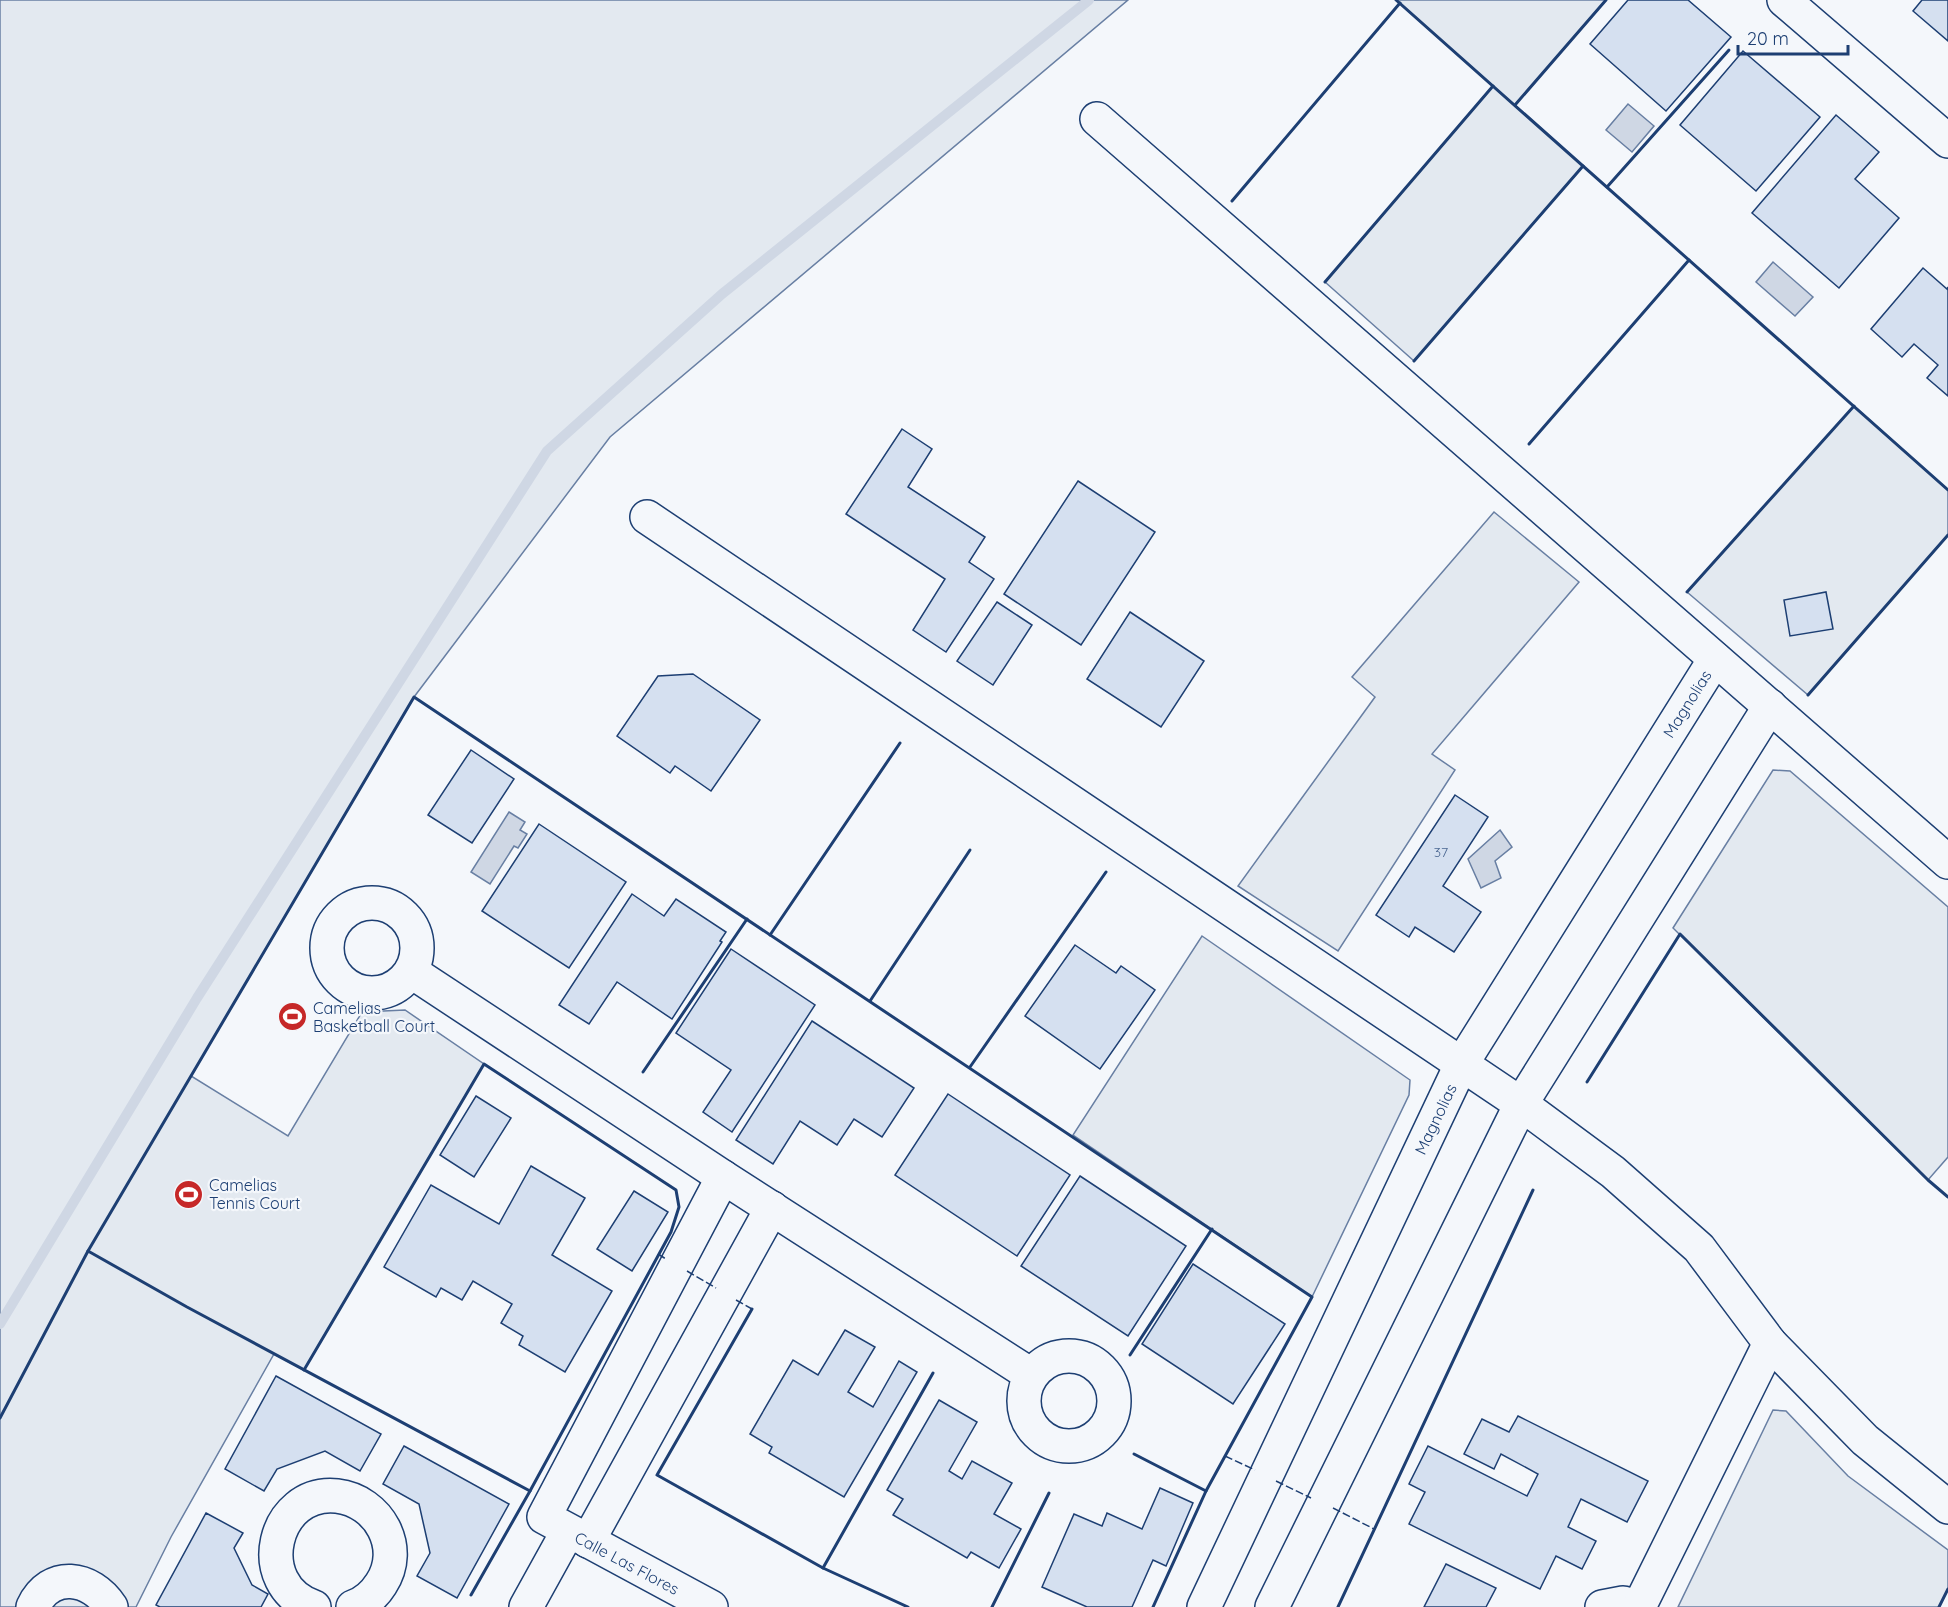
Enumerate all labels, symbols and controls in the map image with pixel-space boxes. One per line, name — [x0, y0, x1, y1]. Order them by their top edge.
scale bar — [1738, 18, 1848, 56]
text: 20 m — [1747, 27, 1789, 50]
street label: Magnolias — [1658, 666, 1716, 741]
house number: 37 — [1434, 843, 1448, 861]
place label: Camelias Basketball Court — [313, 998, 435, 1036]
sports icon: Camelias Basketball Court — [276, 1001, 308, 1033]
street label: Magnolias — [1410, 1080, 1461, 1158]
place label: Camelias Tennis Court — [209, 1175, 300, 1213]
sports icon: Camelias Tennis Court — [172, 1178, 204, 1210]
street label: Calle Las Flores — [571, 1527, 683, 1599]

